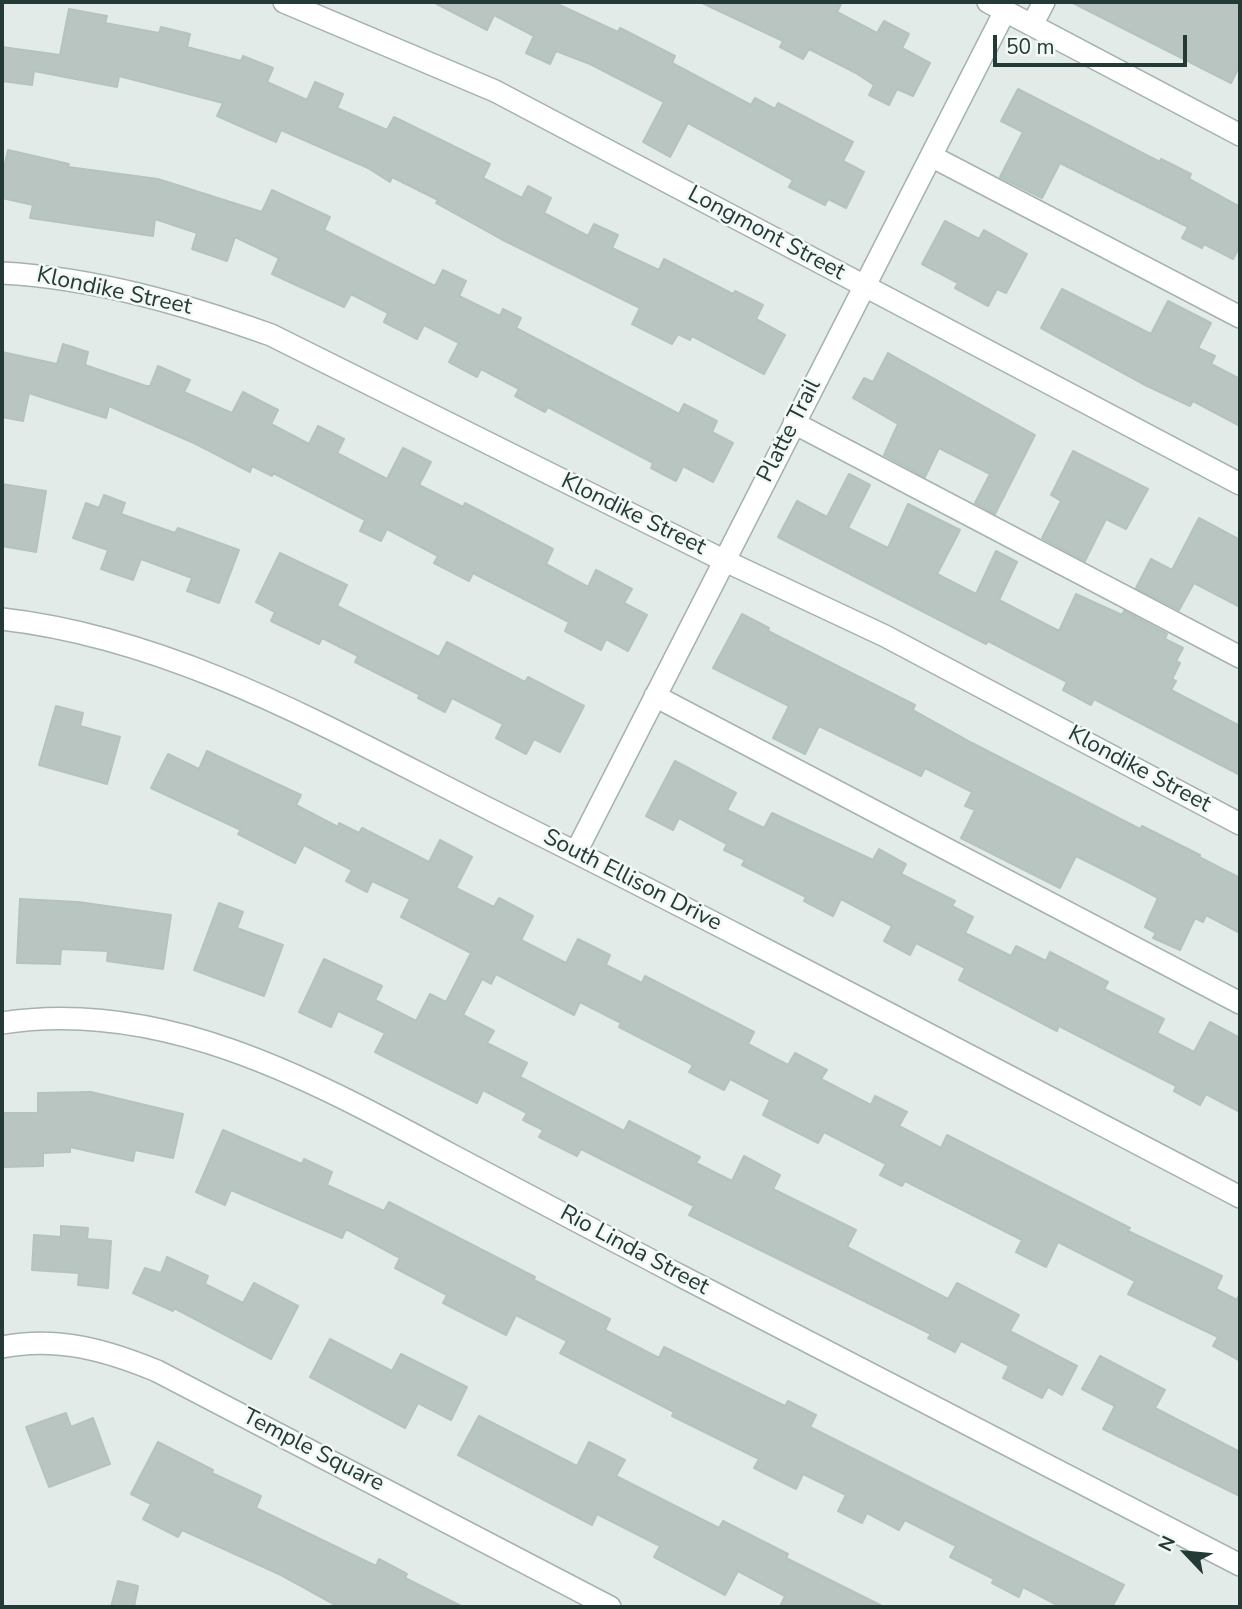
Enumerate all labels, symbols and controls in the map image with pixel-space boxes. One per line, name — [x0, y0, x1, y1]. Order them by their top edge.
scale bar — [997, 21, 1191, 65]
text: 50 m — [1006, 33, 1055, 61]
street label: Longmont Street — [683, 181, 849, 287]
street label: Klondike Street — [34, 262, 194, 322]
street label: Platte Trail — [752, 375, 828, 487]
street label: Klondike Street — [556, 468, 710, 562]
street label: Klondike Street — [1063, 721, 1215, 819]
street label: South Ellison Drive — [538, 824, 726, 938]
street label: Rio Linda Street — [555, 1200, 713, 1302]
street label: Temple Square — [238, 1403, 388, 1499]
north arrow — [1151, 1518, 1221, 1588]
text: N — [1152, 1532, 1182, 1556]

